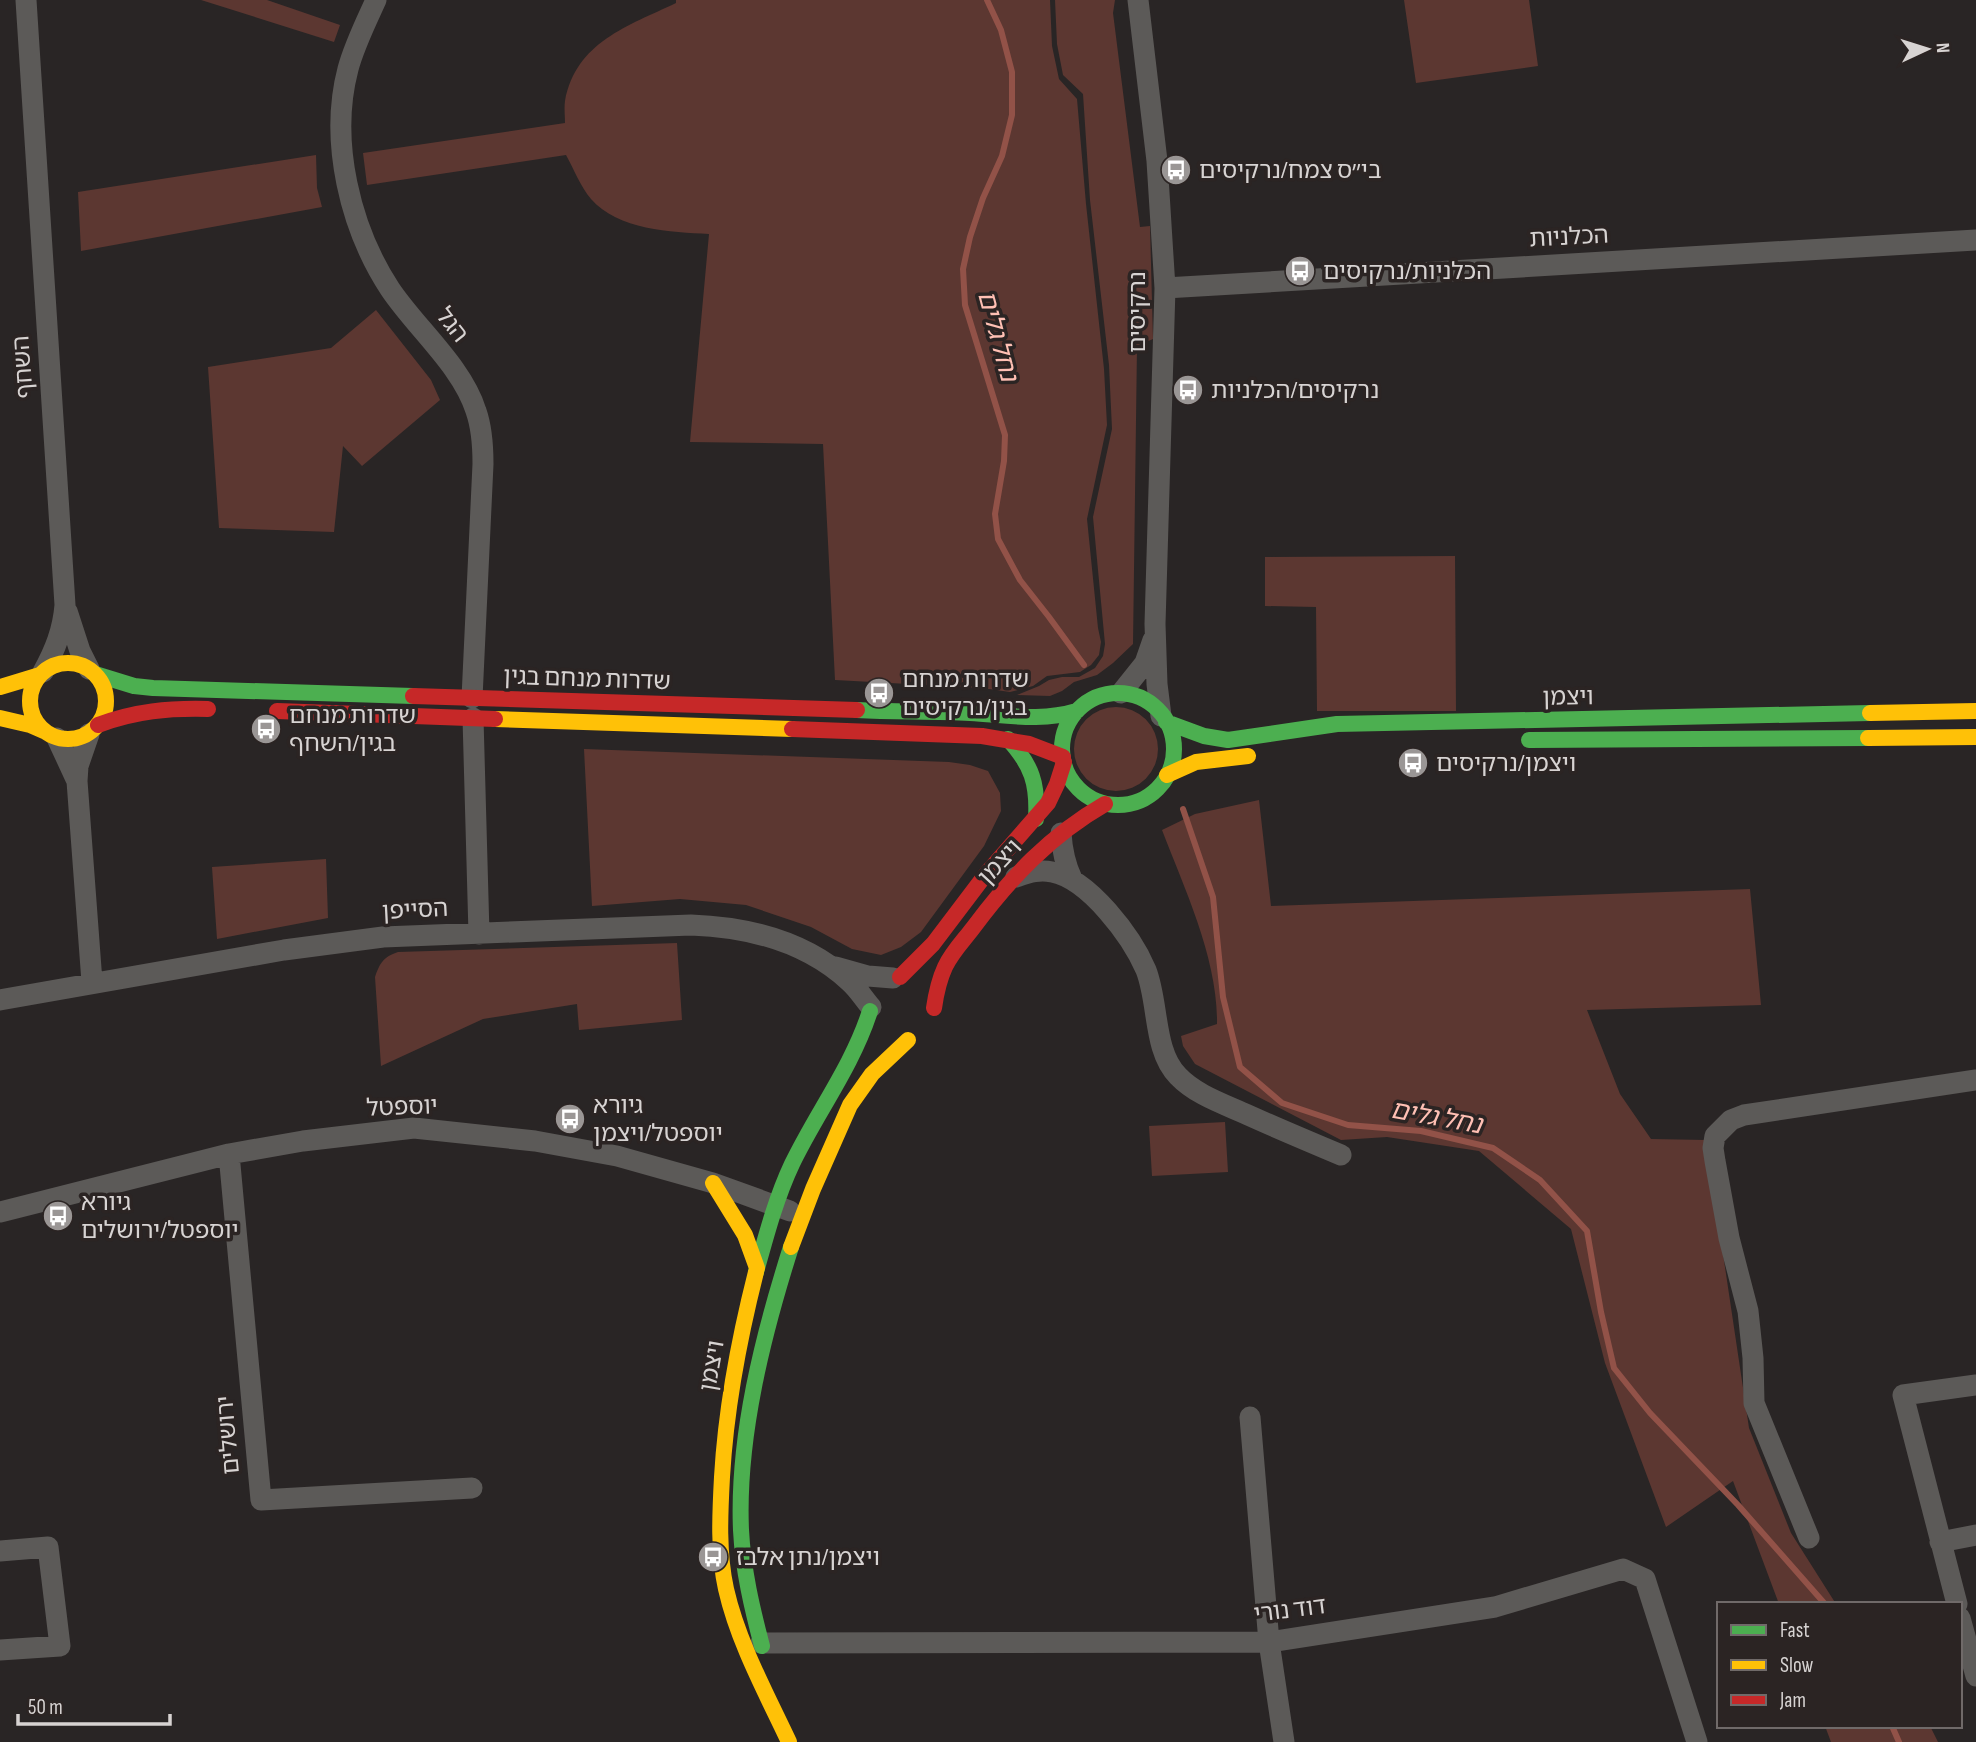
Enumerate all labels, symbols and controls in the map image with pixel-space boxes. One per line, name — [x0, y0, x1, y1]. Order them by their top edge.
north arrow — [1892, 14, 1962, 84]
text: N — [1931, 42, 1954, 54]
bus stop icon: בי״ס צמח/נרקיסים — [1159, 153, 1193, 187]
place label: בי״ס צמח/נרקיסים — [1199, 156, 1382, 185]
street label: הכלניות — [1529, 220, 1609, 254]
bus stop icon: הכלניות/נרקיסים — [1283, 254, 1317, 288]
place label: הכלניות/נרקיסים — [1323, 257, 1491, 286]
street label: נרקיסים — [1123, 271, 1152, 353]
water label: נחל גלים — [970, 287, 1024, 387]
street label: הגל — [429, 302, 475, 348]
street label: השחף — [6, 334, 40, 400]
bus stop icon: נרקיסים/הכלניות — [1171, 373, 1205, 407]
place label: נרקיסים/הכלניות — [1211, 376, 1379, 405]
street label: שדרות מנחם בגין — [503, 662, 671, 696]
place label: שדרות מנחם בגין/נרקיסים — [902, 665, 1029, 722]
bus stop icon: שדרות מנחם בגין/נרקיסים — [862, 676, 896, 710]
street label: ויצמן — [1542, 682, 1594, 712]
place label: שדרות מנחם בגין/השחף — [289, 701, 416, 758]
bus stop icon: שדרות מנחם בגין/השחף — [249, 712, 283, 746]
bus stop icon: ויצמן/נרקיסים — [1396, 746, 1430, 780]
place label: ויצמן/נרקיסים — [1436, 749, 1576, 778]
street label: ויצמן — [972, 833, 1028, 891]
street label: הסייפן — [381, 894, 449, 926]
street label: יוספטל — [366, 1091, 438, 1123]
place label: גיורא יוספטל/ויצמן — [593, 1091, 723, 1148]
water label: נחל גלים — [1388, 1095, 1486, 1142]
bus stop icon: גיורא יוספטל/ויצמן — [553, 1102, 587, 1136]
place label: גיורא יוספטל/ירושלים — [81, 1188, 239, 1245]
bus stop icon: גיורא יוספטל/ירושלים — [41, 1199, 75, 1233]
street label: ויצמן — [693, 1338, 731, 1394]
street label: ירושלים — [210, 1394, 246, 1476]
bus stop icon: ויצמן/נתן אלבז — [696, 1540, 730, 1574]
place label: ויצמן/נתן אלבז — [736, 1543, 880, 1572]
street label: דוד נורי — [1252, 1591, 1328, 1629]
legend — [1717, 1602, 1962, 1728]
text: Fast — [1780, 1618, 1810, 1643]
text: Slow — [1780, 1653, 1814, 1678]
scale bar — [18, 1682, 170, 1726]
text: Jam — [1779, 1688, 1806, 1713]
text: 50 m — [28, 1695, 63, 1720]

